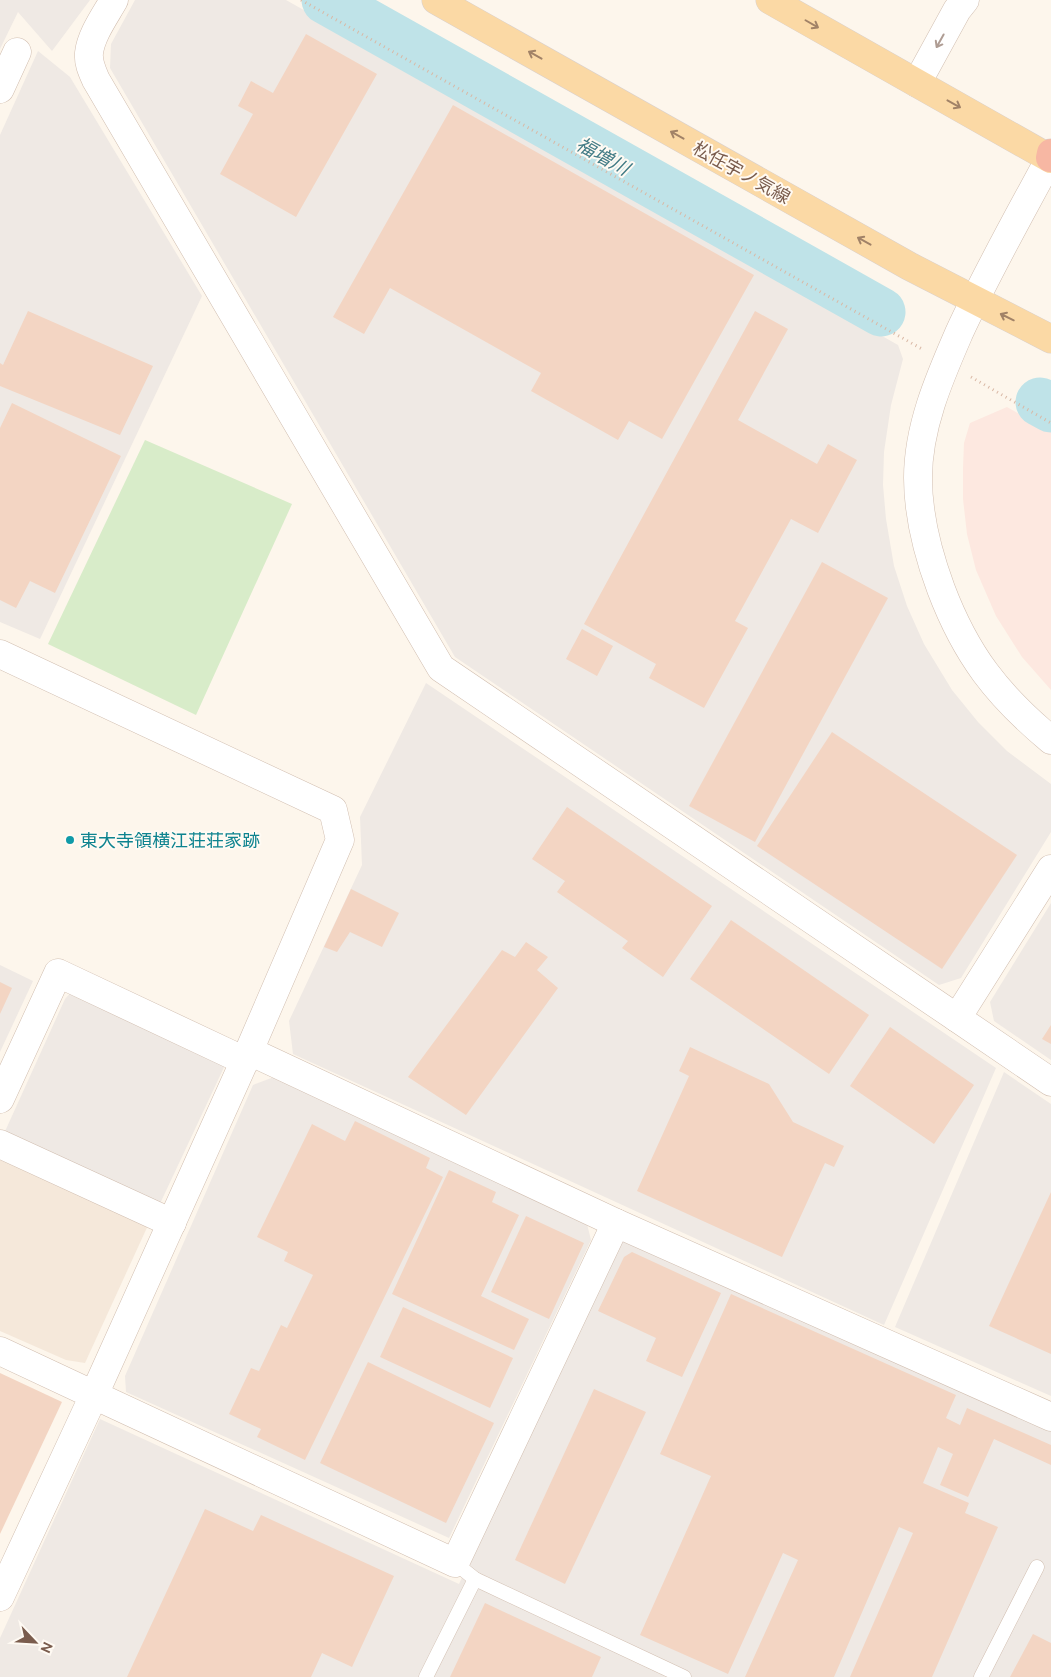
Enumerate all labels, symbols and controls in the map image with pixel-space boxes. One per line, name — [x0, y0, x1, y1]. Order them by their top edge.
one-way arrow — [805, 19, 820, 29]
one-way arrow — [935, 33, 944, 48]
one-way arrow — [528, 50, 543, 60]
one-way arrow — [946, 99, 961, 109]
one-way arrow — [669, 130, 684, 140]
water label: 福増川 — [573, 133, 635, 180]
street label: 松任宇ノ気線 — [690, 137, 794, 207]
one-way arrow — [857, 235, 872, 245]
one-way arrow — [1000, 312, 1015, 322]
place label: 東大寺領横江荘荘家跡 — [80, 830, 260, 850]
marker: 東大寺領横江荘荘家跡 — [64, 834, 76, 846]
north arrow — [10, 1617, 60, 1667]
text: N — [37, 1639, 56, 1656]

